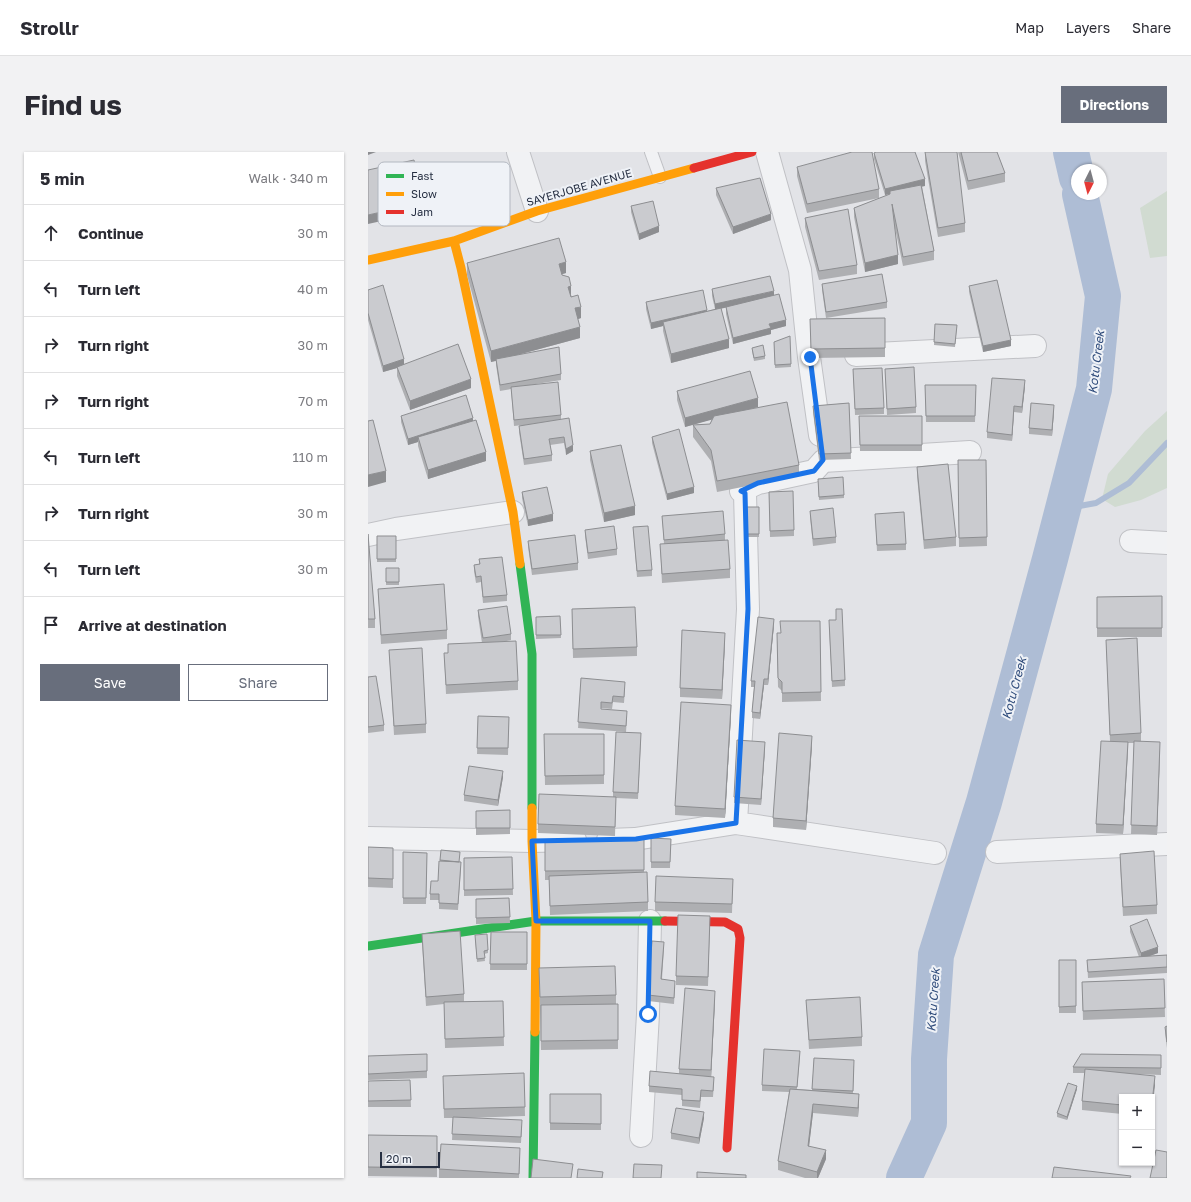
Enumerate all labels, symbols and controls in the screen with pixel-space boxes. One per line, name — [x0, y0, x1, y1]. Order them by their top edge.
text: Strollr — [20, 16, 79, 39]
text: Map — [1015, 19, 1044, 36]
text: Layers — [1066, 19, 1110, 36]
text: Share — [1132, 19, 1171, 36]
button: Directions — [1061, 86, 1167, 123]
text: Find us — [24, 88, 122, 121]
legend — [378, 162, 510, 226]
north arrow — [1071, 164, 1107, 200]
street label: SAYERJOBE AVENUE — [525, 166, 633, 208]
text: 5 min — [40, 168, 84, 189]
text: Fast — [411, 169, 434, 182]
text: Walk · 340 m — [248, 170, 328, 186]
text: Slow — [411, 187, 437, 200]
text: Jam — [411, 205, 433, 218]
icon: ahead — [40, 222, 62, 244]
text: Continue — [78, 224, 144, 242]
text: 30 m — [298, 225, 328, 241]
icon: left — [40, 278, 62, 300]
text: Turn left — [78, 280, 140, 298]
text: 40 m — [297, 281, 328, 297]
water label: Kotu Creek — [1085, 328, 1107, 395]
icon: right — [40, 334, 62, 356]
text: Turn right — [78, 336, 149, 354]
text: 30 m — [298, 337, 328, 353]
route end — [801, 348, 819, 366]
icon: right — [40, 390, 62, 412]
text: Turn right — [78, 392, 149, 410]
text: 70 m — [298, 393, 328, 409]
icon: left — [40, 446, 62, 468]
text: Turn left — [78, 448, 140, 466]
text: 110 m — [293, 449, 328, 465]
icon: right — [40, 502, 62, 524]
text: Turn right — [78, 504, 149, 522]
text: 30 m — [298, 505, 328, 521]
icon: left — [40, 558, 62, 580]
text: Turn left — [78, 560, 140, 578]
text: 30 m — [298, 561, 328, 577]
icon: arrive — [40, 614, 62, 636]
text: Arrive at destination — [78, 616, 227, 634]
water label: Kotu Creek — [999, 654, 1030, 721]
button: Save — [40, 664, 180, 701]
button: Share — [188, 664, 328, 701]
water label: Kotu Creek — [923, 966, 943, 1032]
route start — [639, 1005, 657, 1023]
map controls — [1119, 1094, 1155, 1166]
button: + — [1119, 1094, 1155, 1130]
button: − — [1119, 1130, 1155, 1166]
scale bar — [380, 1150, 440, 1169]
text: 20 m — [386, 1152, 412, 1165]

